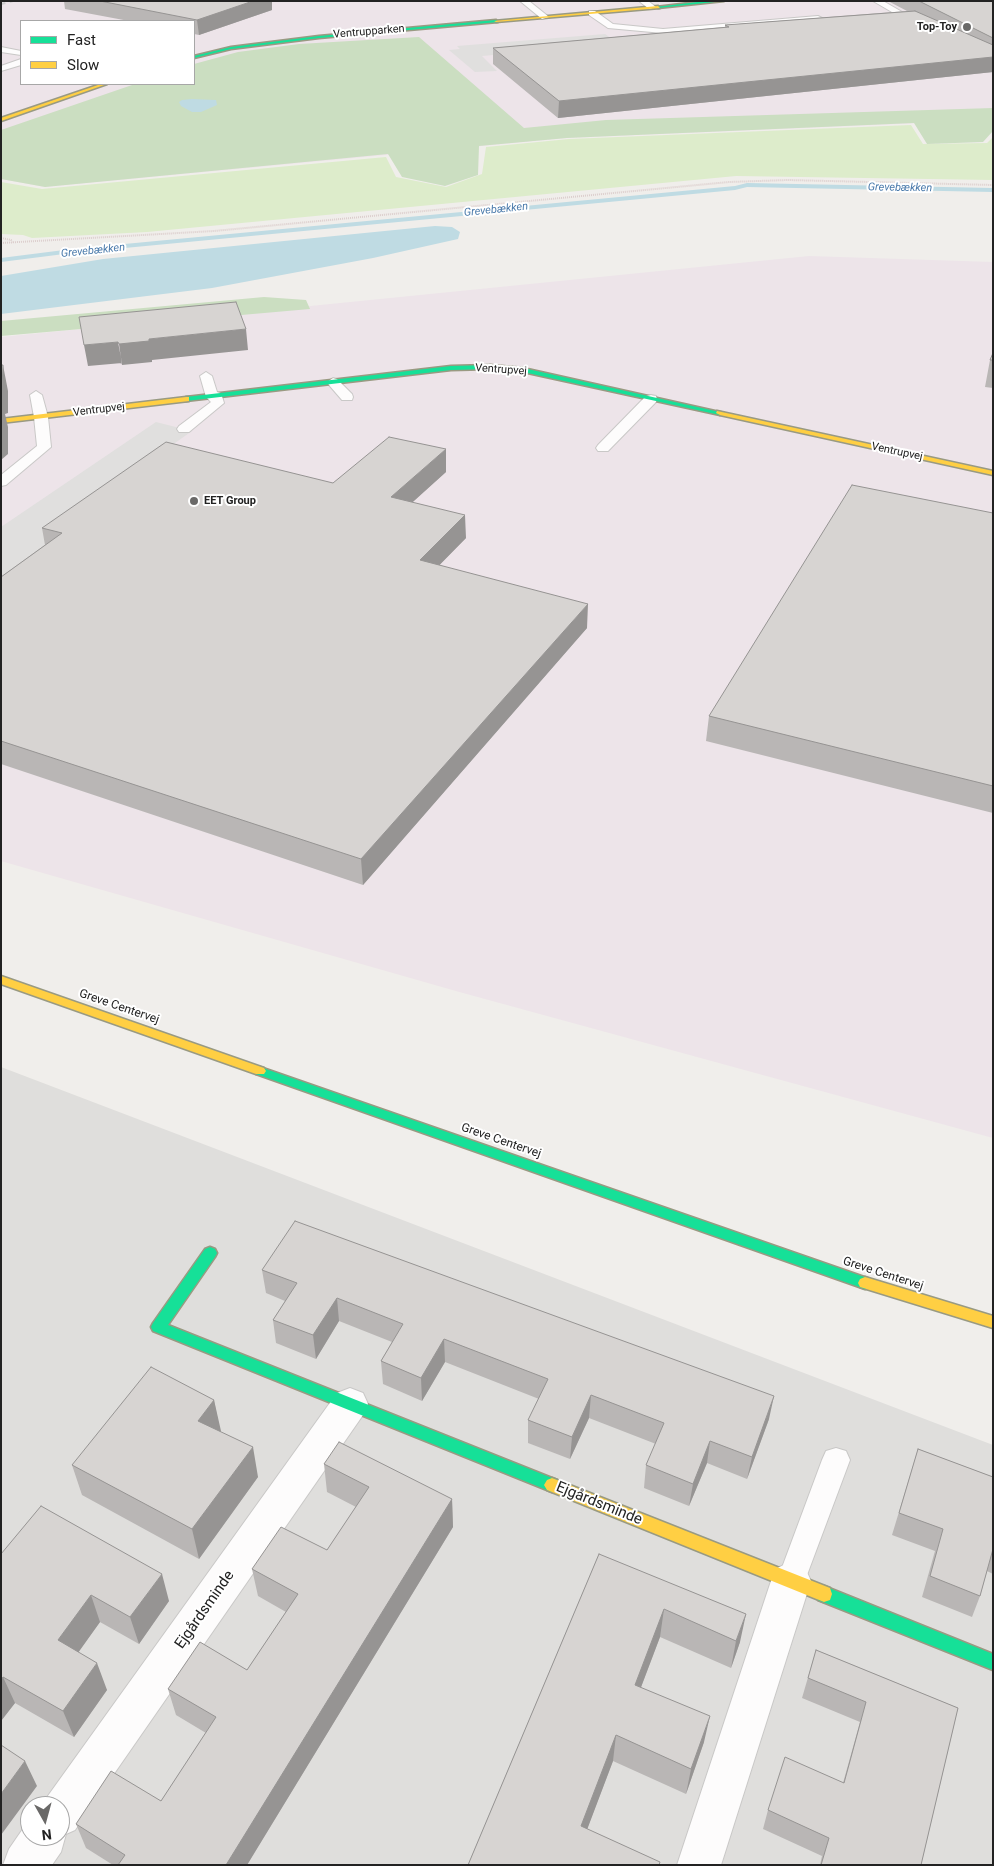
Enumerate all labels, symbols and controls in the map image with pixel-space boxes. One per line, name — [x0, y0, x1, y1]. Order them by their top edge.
legend — [20, 20, 195, 85]
place label: Top-Toy — [917, 20, 957, 34]
marker: Top-Toy — [961, 21, 973, 33]
street label: Ventrupparken — [333, 22, 405, 42]
text: Fast — [67, 31, 96, 49]
text: Slow — [67, 56, 99, 74]
water label: Grevebækken — [868, 181, 932, 195]
water label: Grevebækken — [463, 200, 529, 220]
water label: Grevebækken — [60, 241, 126, 261]
street label: Ventrupvej — [475, 362, 527, 378]
street label: Ventrupvej — [72, 400, 126, 420]
street label: Ventrupvej — [870, 440, 924, 464]
place label: EET Group — [204, 494, 256, 508]
marker: EET Group — [188, 495, 200, 507]
street label: Greve Centervej — [77, 987, 161, 1027]
street label: Greve Centervej — [459, 1121, 543, 1161]
street label: Greve Centervej — [841, 1254, 925, 1294]
street label: Ejgårdsminde — [553, 1479, 645, 1529]
street label: Ejgårdsminde — [171, 1567, 239, 1653]
north arrow — [20, 1796, 70, 1846]
text: N — [41, 1826, 53, 1843]

